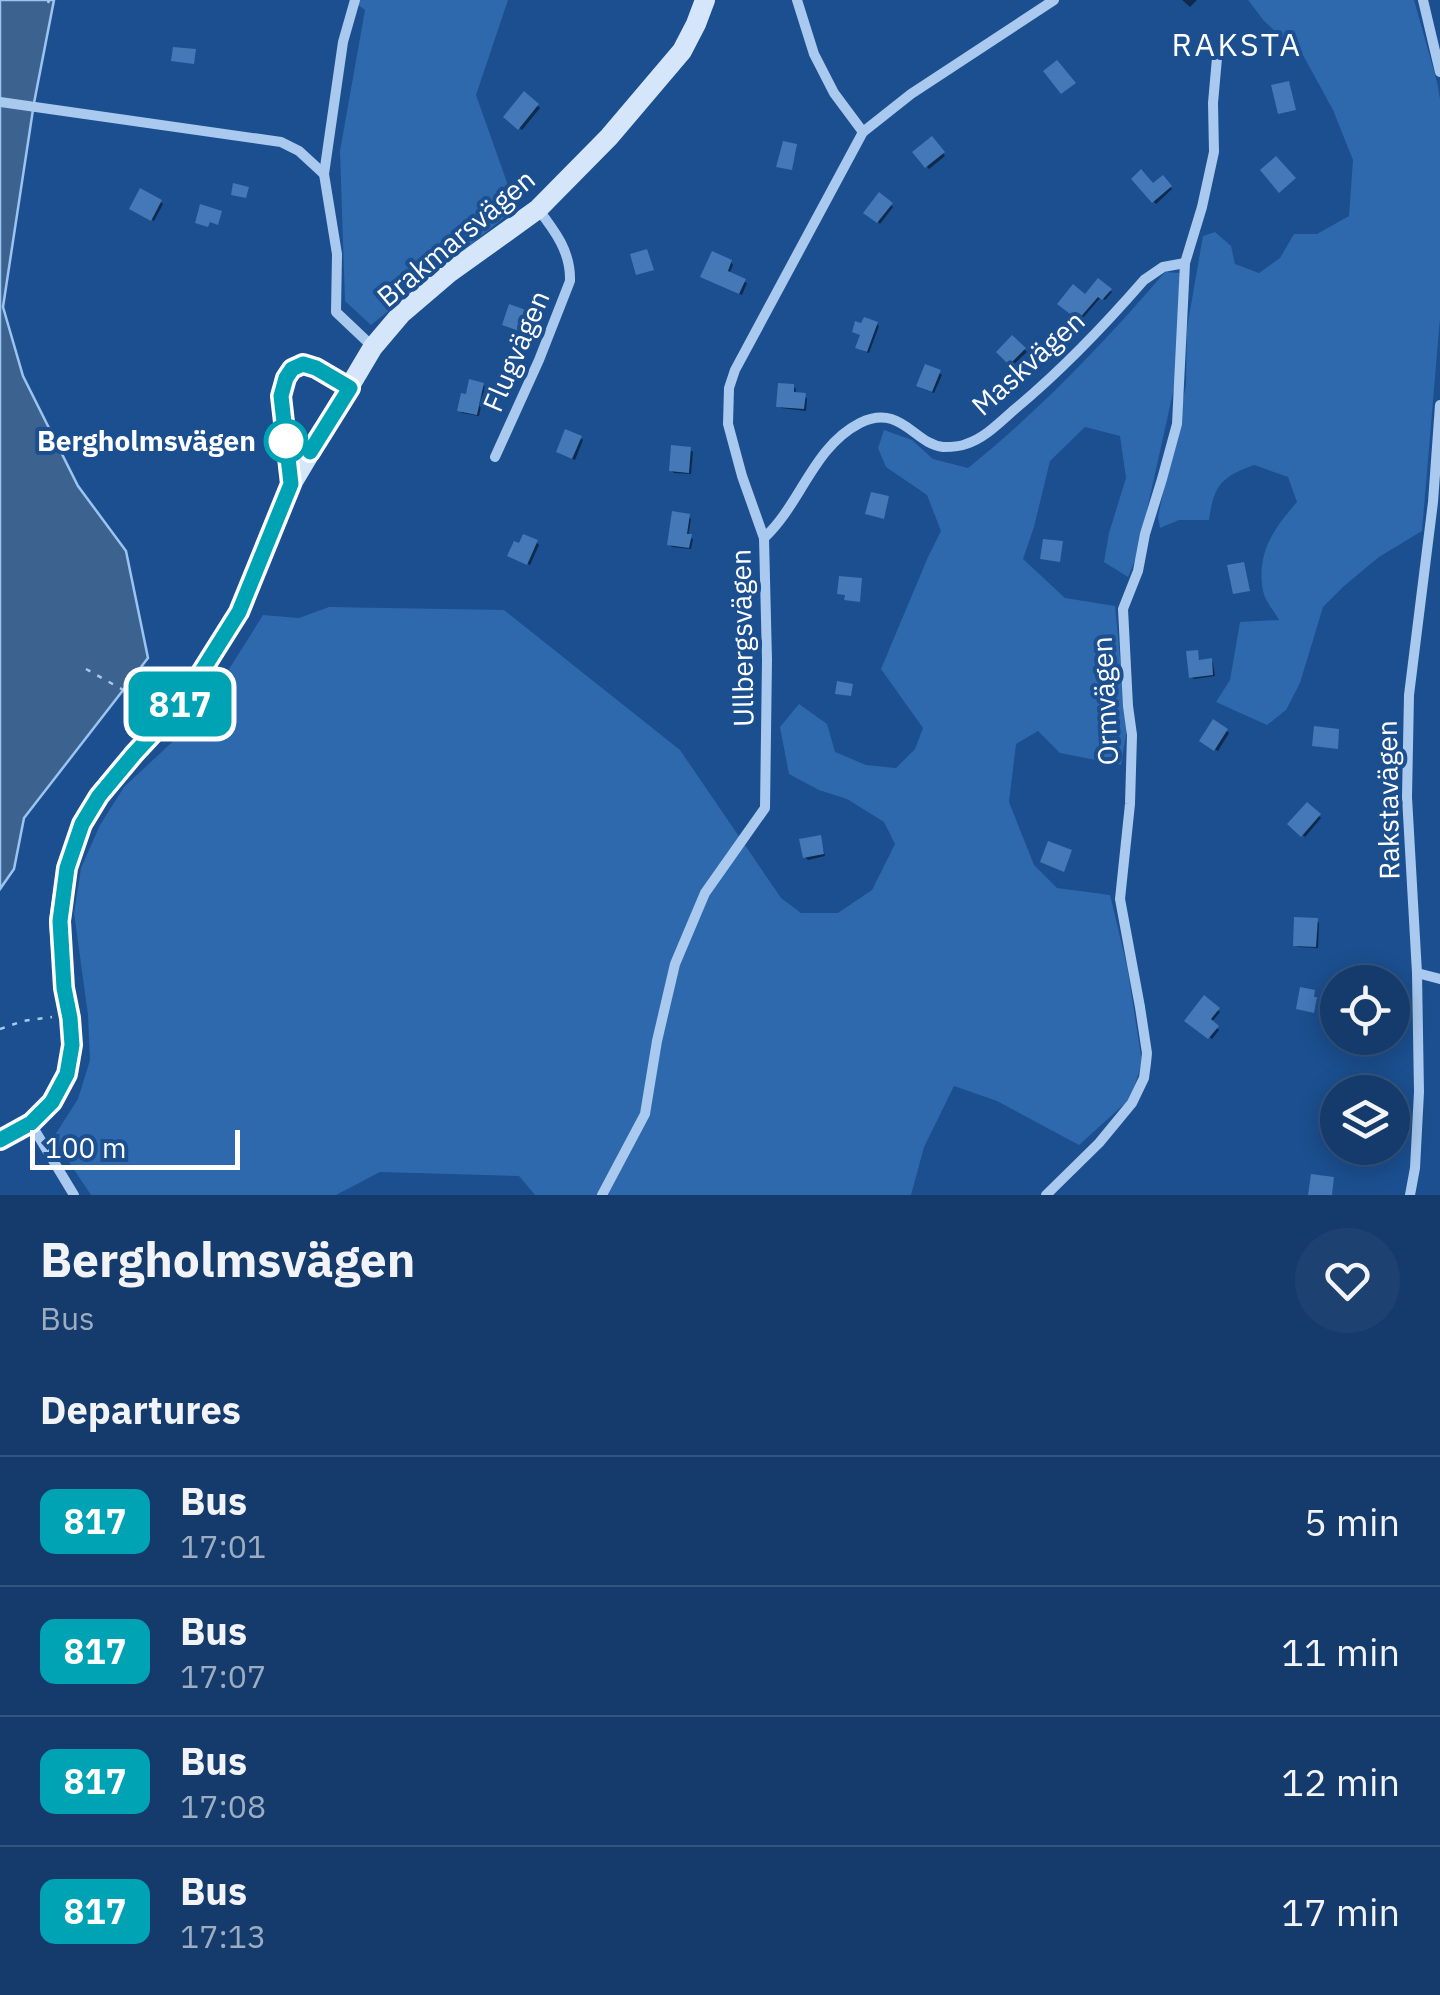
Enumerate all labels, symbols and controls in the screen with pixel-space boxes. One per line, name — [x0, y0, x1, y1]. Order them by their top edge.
district label: RAKSTA — [1171, 23, 1303, 65]
street label: Brakmarsvägen — [369, 161, 542, 315]
street label: Flugvägen — [473, 285, 558, 417]
street label: Maskvägen — [963, 302, 1092, 423]
marker: Bergholmsvägen — [265, 420, 307, 462]
place label: Bergholmsvägen — [37, 422, 256, 459]
street label: Ullbergsvägen — [721, 549, 762, 727]
street label: Ormvägen — [1083, 636, 1126, 766]
line badge: 817 — [122, 672, 238, 736]
text: 817 — [148, 681, 212, 727]
street label: Rakstavägen — [1368, 720, 1407, 880]
map controls — [1320, 965, 1410, 1165]
button: locate — [1320, 965, 1410, 1055]
button: layers — [1320, 1075, 1410, 1165]
scale bar — [30, 1125, 240, 1170]
text: 100 m — [45, 1129, 126, 1166]
text: Bergholmsvägen — [40, 1228, 415, 1290]
button: heart — [1295, 1228, 1400, 1333]
text: Bus — [40, 1297, 95, 1339]
text: Departures — [40, 1385, 241, 1434]
text: Bus — [180, 1476, 247, 1525]
text: 5 min — [1304, 1497, 1400, 1546]
text: 817 — [63, 1498, 127, 1544]
text: 17:01 — [180, 1525, 266, 1567]
text: Bus — [180, 1606, 247, 1655]
text: 11 min — [1281, 1627, 1400, 1676]
text: 817 — [63, 1628, 127, 1674]
text: 17:07 — [180, 1655, 266, 1697]
text: Bus — [180, 1736, 247, 1785]
text: 12 min — [1281, 1757, 1400, 1806]
text: 817 — [63, 1758, 127, 1804]
text: 17:08 — [180, 1785, 266, 1827]
text: Bus — [180, 1866, 247, 1915]
text: 17 min — [1281, 1887, 1400, 1936]
text: 817 — [63, 1888, 127, 1934]
text: 17:13 — [180, 1915, 266, 1957]

